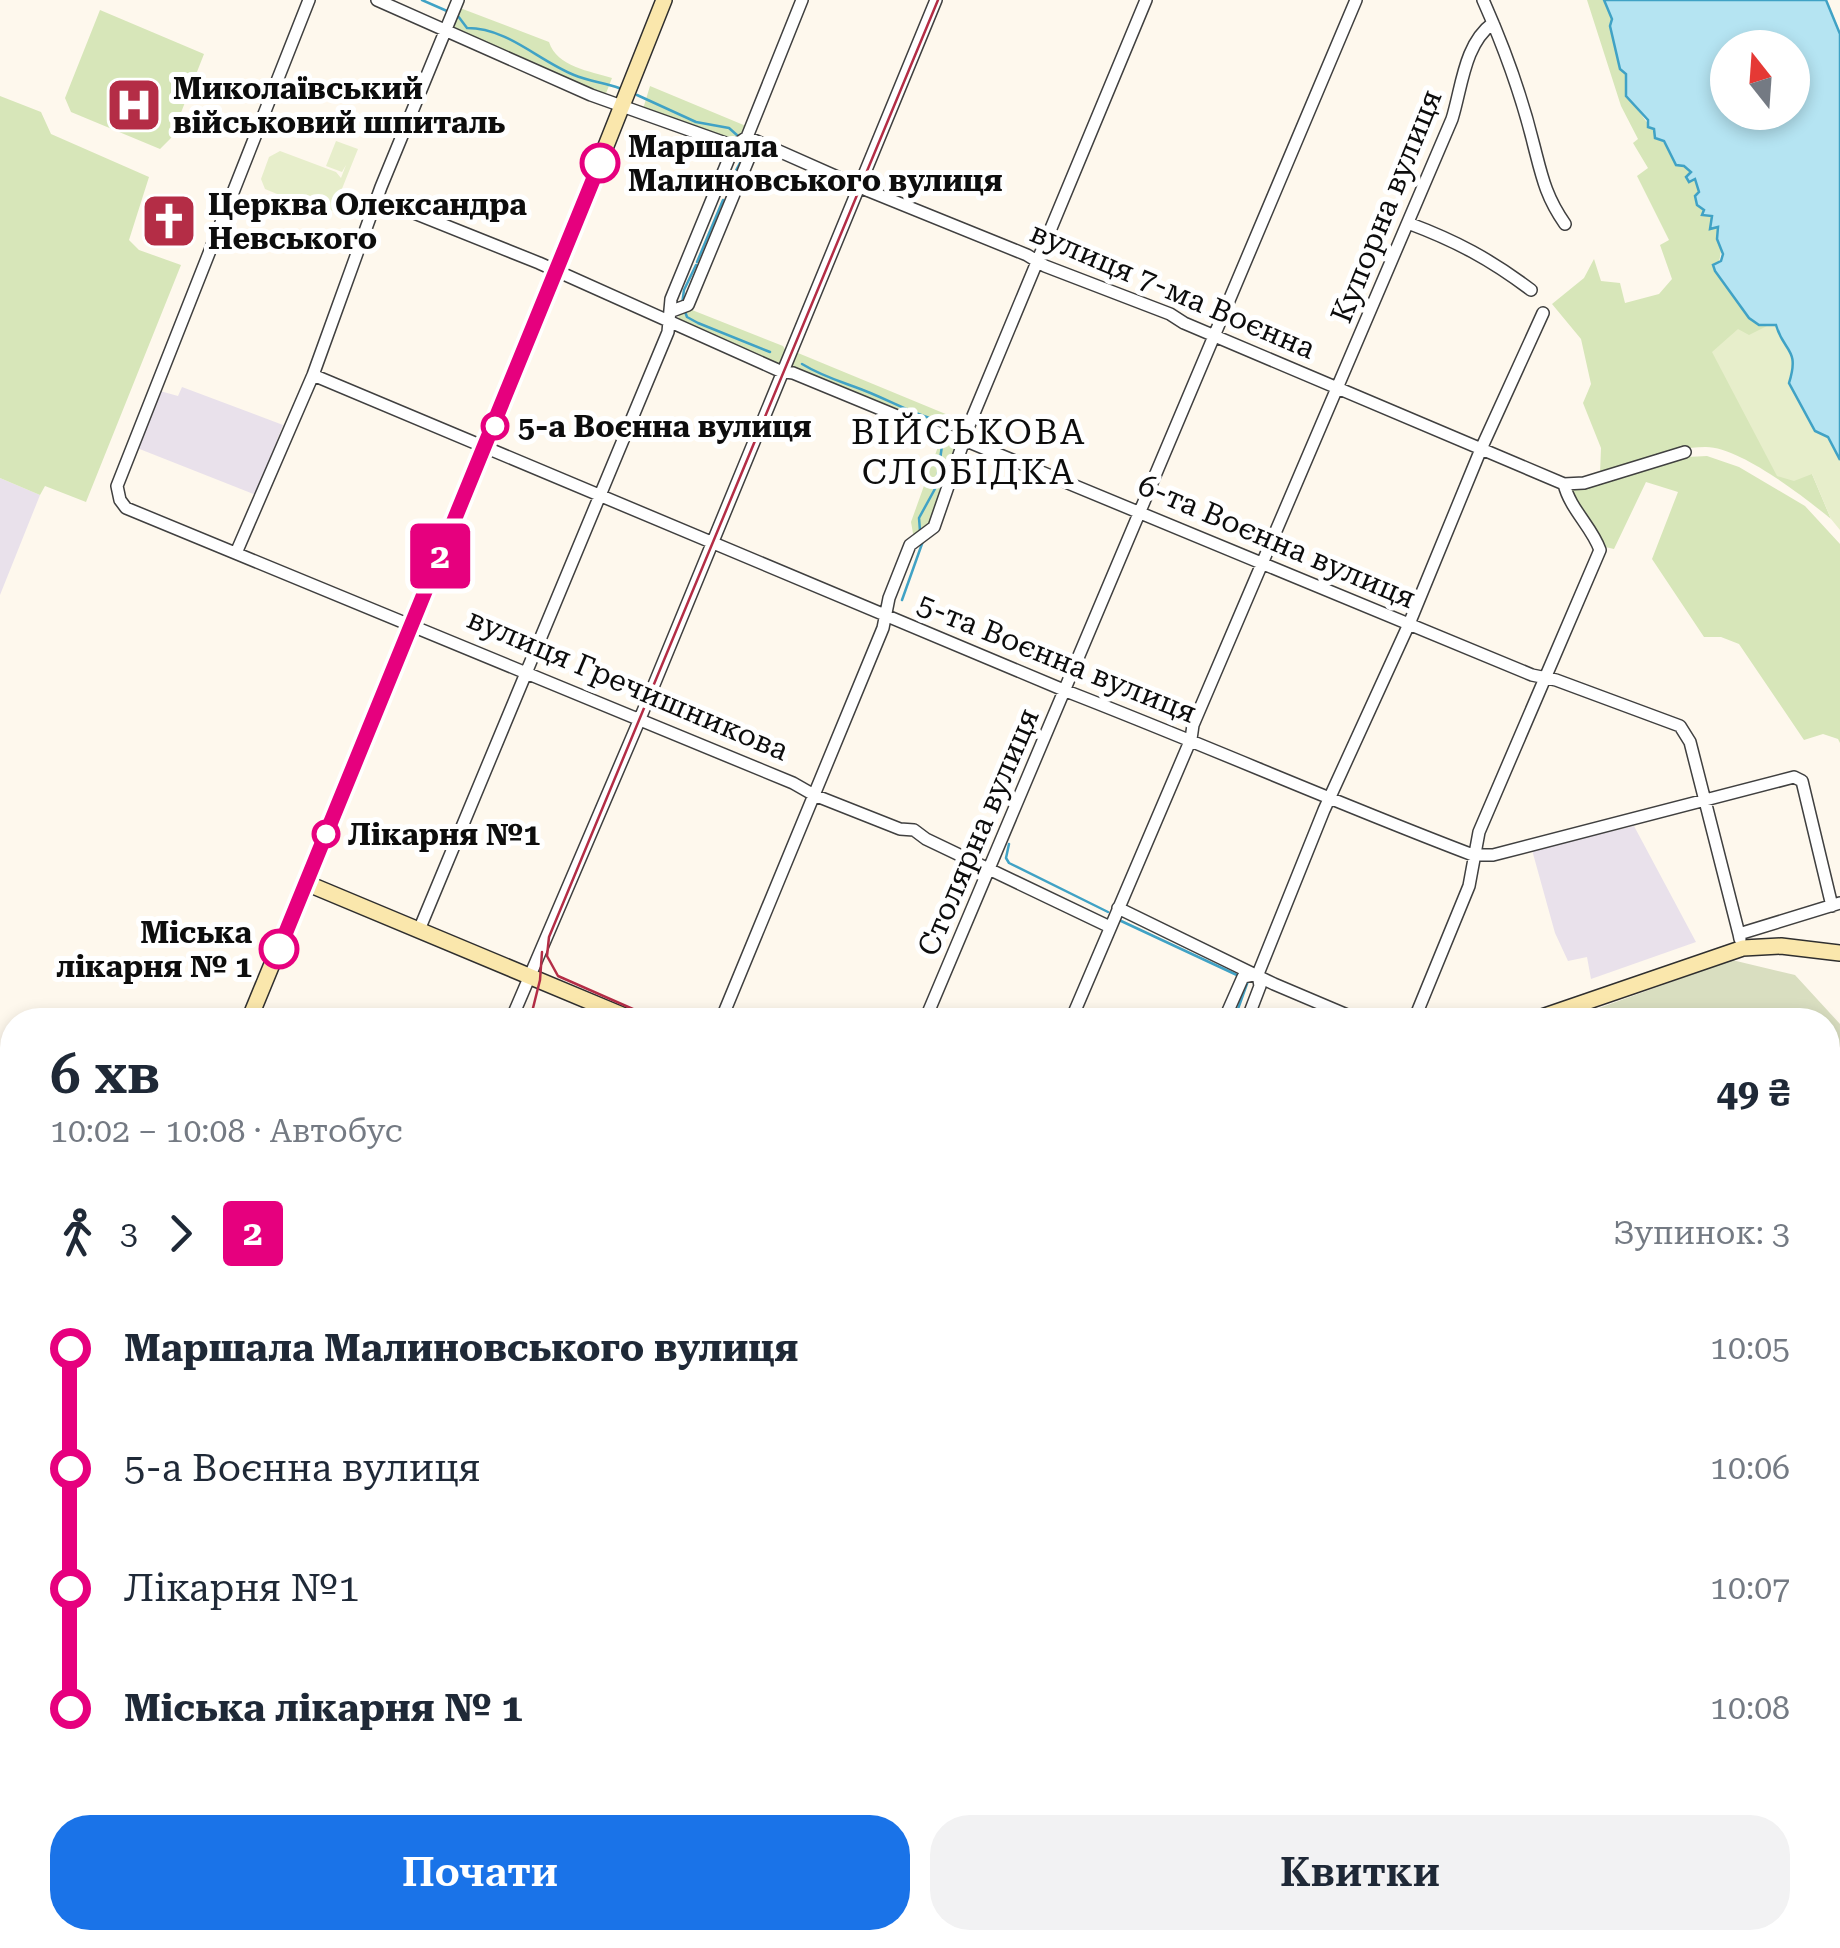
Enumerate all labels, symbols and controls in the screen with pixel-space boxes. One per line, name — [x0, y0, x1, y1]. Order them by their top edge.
north arrow — [1710, 30, 1810, 130]
map controls — [1710, 30, 1810, 130]
place label: Миколаївський військовий шпиталь — [173, 71, 506, 140]
hospital icon: Миколаївський військовий шпиталь — [104, 75, 164, 135]
street label: Купорна вулиця — [1323, 84, 1449, 328]
place label: Маршала Малиновського вулиця — [628, 129, 1003, 198]
marker: Маршала Малиновського вулиця — [581, 144, 619, 182]
place label: Церква Олександра Невського — [208, 187, 527, 256]
church icon: Церква Олександра Невського — [139, 191, 199, 251]
street label: вулиця 7-ма Воєнна — [1025, 214, 1321, 366]
place label: 5-а Воєнна вулиця — [518, 409, 812, 444]
district label: ВІЙСЬКОВА СЛОБІДКА — [851, 412, 1087, 493]
marker: 5-а Воєнна вулиця — [482, 413, 508, 439]
street label: 6-та Воєнна вулиця — [1133, 467, 1421, 615]
line badge: 2 — [408, 524, 472, 588]
text: 2 — [430, 536, 450, 577]
street label: 5-та Воєнна вулиця — [912, 586, 1202, 730]
street label: вулиця Гречишникова — [462, 600, 794, 768]
street label: Столярна вулиця — [910, 703, 1046, 961]
place label: Лікарня №1 — [348, 817, 540, 852]
marker: Лікарня №1 — [313, 821, 339, 847]
place label: Міська лікарня № 1 — [57, 915, 252, 984]
marker: Міська лікарня № 1 — [260, 930, 298, 968]
text: 6 хв — [50, 1042, 160, 1106]
text: 49 ₴ — [1717, 1071, 1790, 1115]
text: 10:02 – 10:08 · Автобус — [50, 1112, 403, 1150]
icon: walk — [50, 1206, 105, 1261]
icon: forward — [153, 1206, 208, 1261]
text: 2 — [243, 1213, 263, 1254]
text: 3 — [120, 1214, 138, 1252]
text: Зупинок: 3 — [1613, 1214, 1790, 1252]
text: Маршала Малиновського вулиця — [124, 1326, 798, 1370]
text: 10:05 — [1710, 1329, 1790, 1367]
text: 5-а Воєнна вулиця — [124, 1446, 481, 1490]
text: 10:06 — [1710, 1449, 1790, 1487]
text: Лікарня №1 — [124, 1566, 360, 1610]
text: 10:07 — [1710, 1569, 1790, 1607]
text: Міська лікарня № 1 — [124, 1686, 523, 1730]
text: 10:08 — [1710, 1689, 1790, 1727]
button: Почати — [50, 1815, 910, 1930]
button: Квитки — [930, 1815, 1790, 1930]

